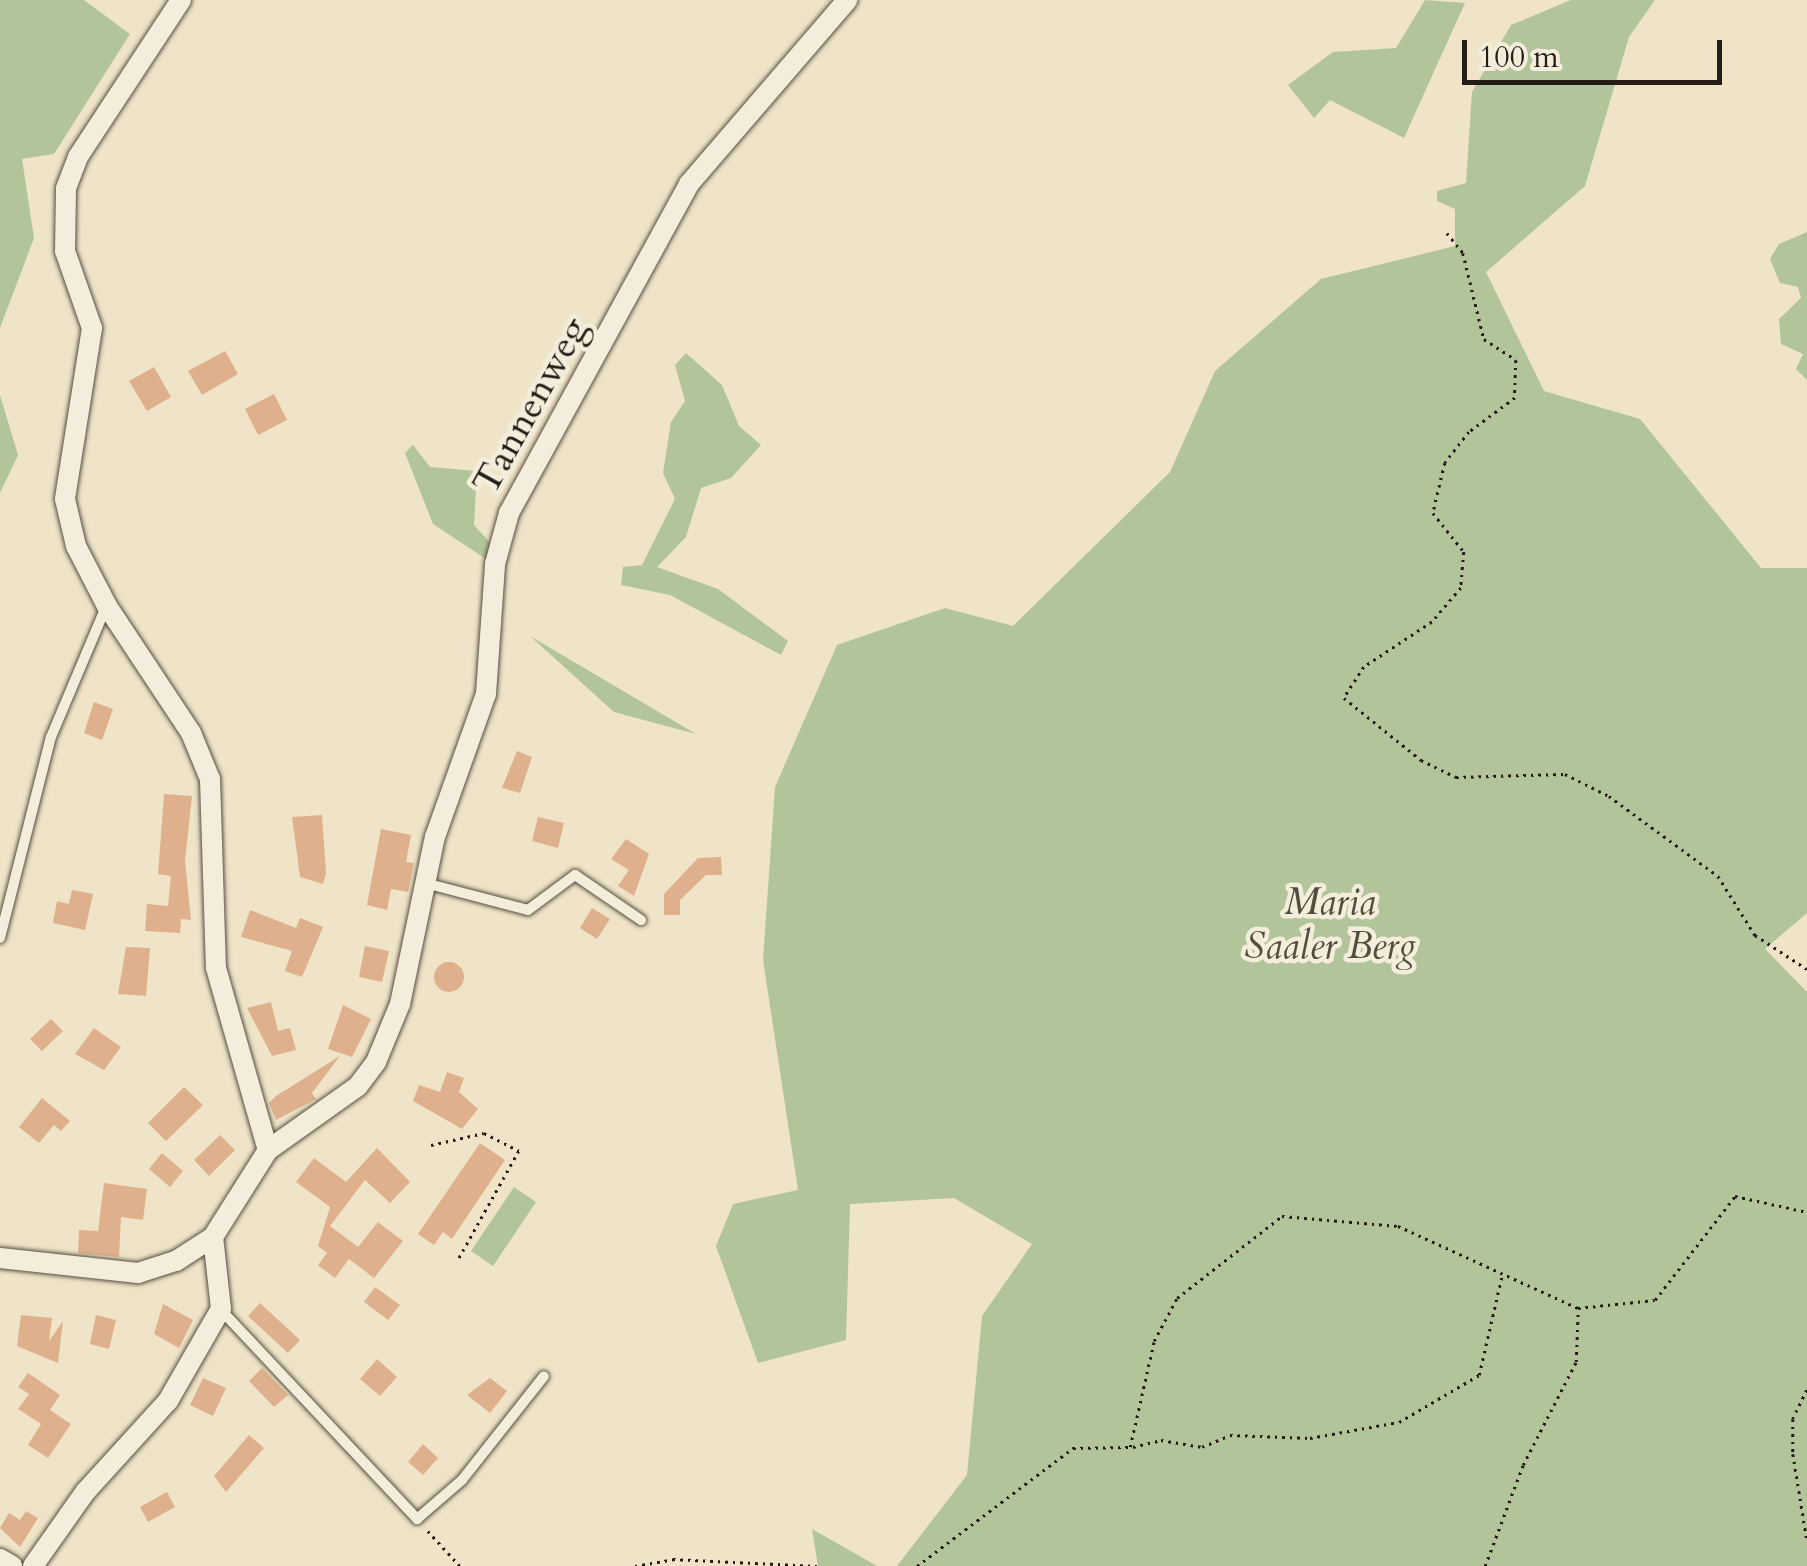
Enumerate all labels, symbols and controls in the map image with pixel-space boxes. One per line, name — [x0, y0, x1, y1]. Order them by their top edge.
scale bar — [1467, 20, 1727, 82]
text: 100 m — [1479, 37, 1559, 78]
street label: Tannenweg — [464, 310, 598, 502]
park label: Maria Saaler Berg — [1244, 880, 1416, 969]

